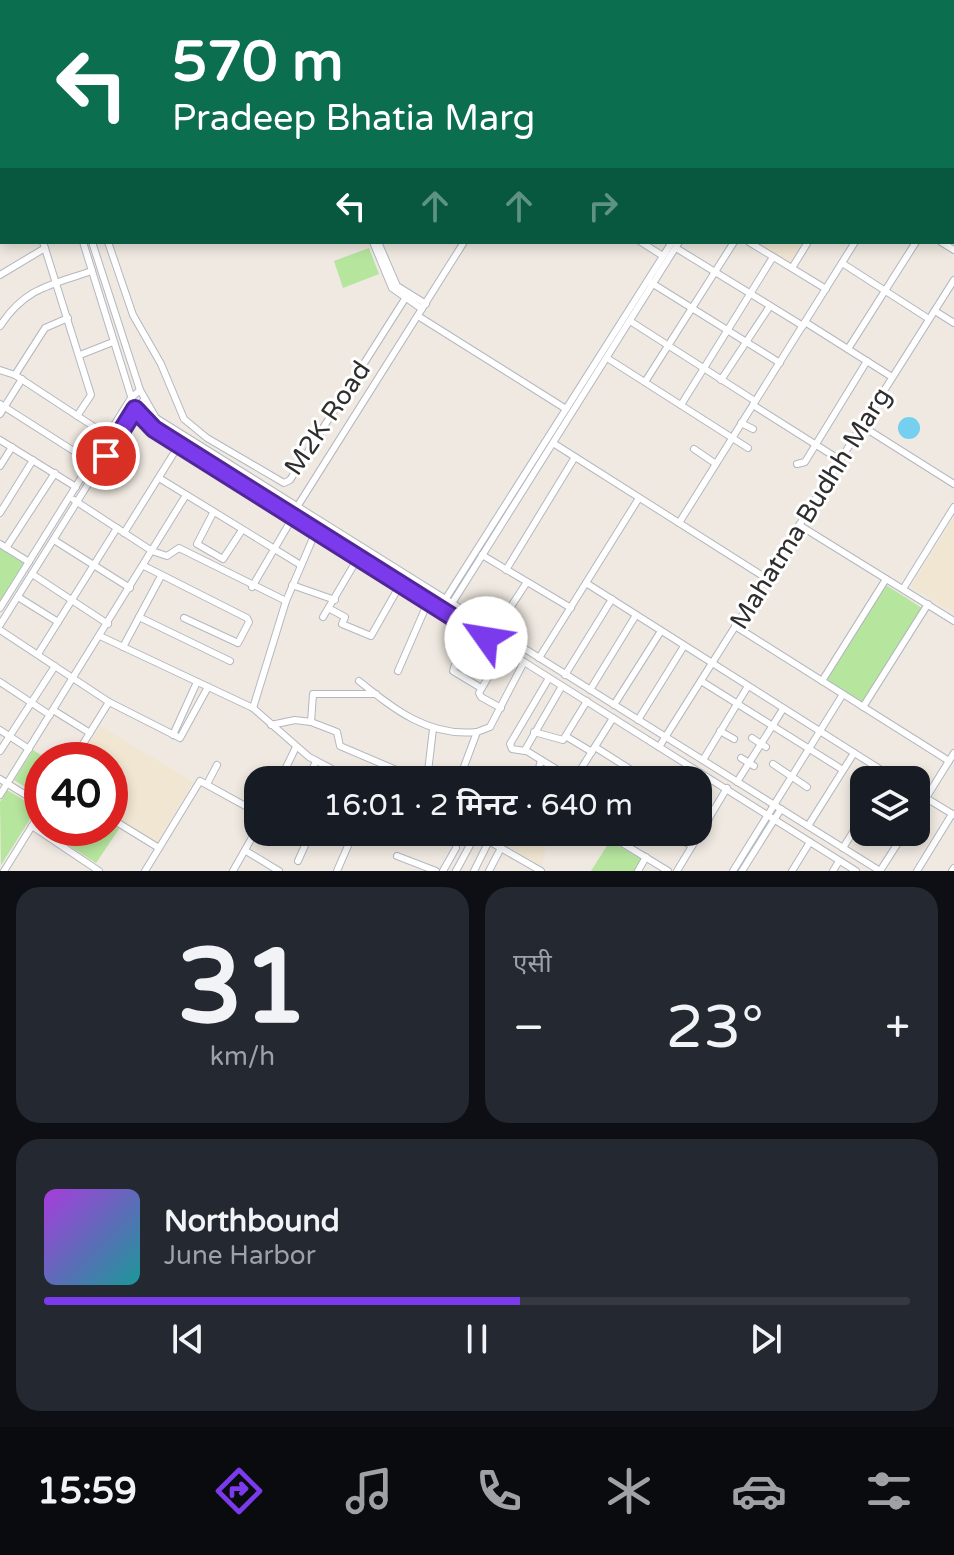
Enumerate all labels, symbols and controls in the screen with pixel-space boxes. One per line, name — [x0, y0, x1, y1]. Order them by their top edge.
text: 570 m — [172, 29, 343, 96]
icon: left — [40, 32, 144, 136]
text: Pradeep Bhatia Marg — [172, 97, 535, 140]
icon: left — [329, 184, 373, 228]
icon: ahead — [413, 184, 457, 228]
icon: ahead — [497, 184, 541, 228]
icon: right — [581, 184, 625, 228]
street label: M2K Road — [278, 355, 377, 481]
street label: Mahatma Budhh Marg — [723, 382, 898, 635]
pin — [72, 422, 140, 490]
icon: arrive — [84, 434, 128, 478]
position arrow — [444, 596, 528, 680]
speed limit sign: 40 — [24, 742, 128, 846]
map controls — [850, 766, 930, 846]
button: layers — [850, 766, 930, 846]
text: 16:01 · 2 मिनट · 640 m — [323, 787, 633, 824]
text: 31 — [177, 926, 308, 1051]
text: एसी — [513, 948, 552, 979]
text: 23° — [666, 992, 764, 1064]
text: − — [513, 1002, 544, 1055]
text: + — [885, 1002, 910, 1055]
text: km/h — [210, 1041, 275, 1072]
text: Northbound — [164, 1203, 340, 1240]
text: June Harbor — [164, 1240, 316, 1271]
icon: previous — [166, 1317, 210, 1361]
icon: pause — [455, 1317, 499, 1361]
icon: next — [744, 1317, 788, 1361]
icon: directions — [211, 1463, 267, 1519]
icon: music — [341, 1463, 397, 1519]
icon: phone — [471, 1463, 527, 1519]
icon: climate — [601, 1463, 657, 1519]
icon: car — [731, 1463, 787, 1519]
icon: filters — [861, 1463, 917, 1519]
text: 15:59 — [37, 1470, 137, 1513]

